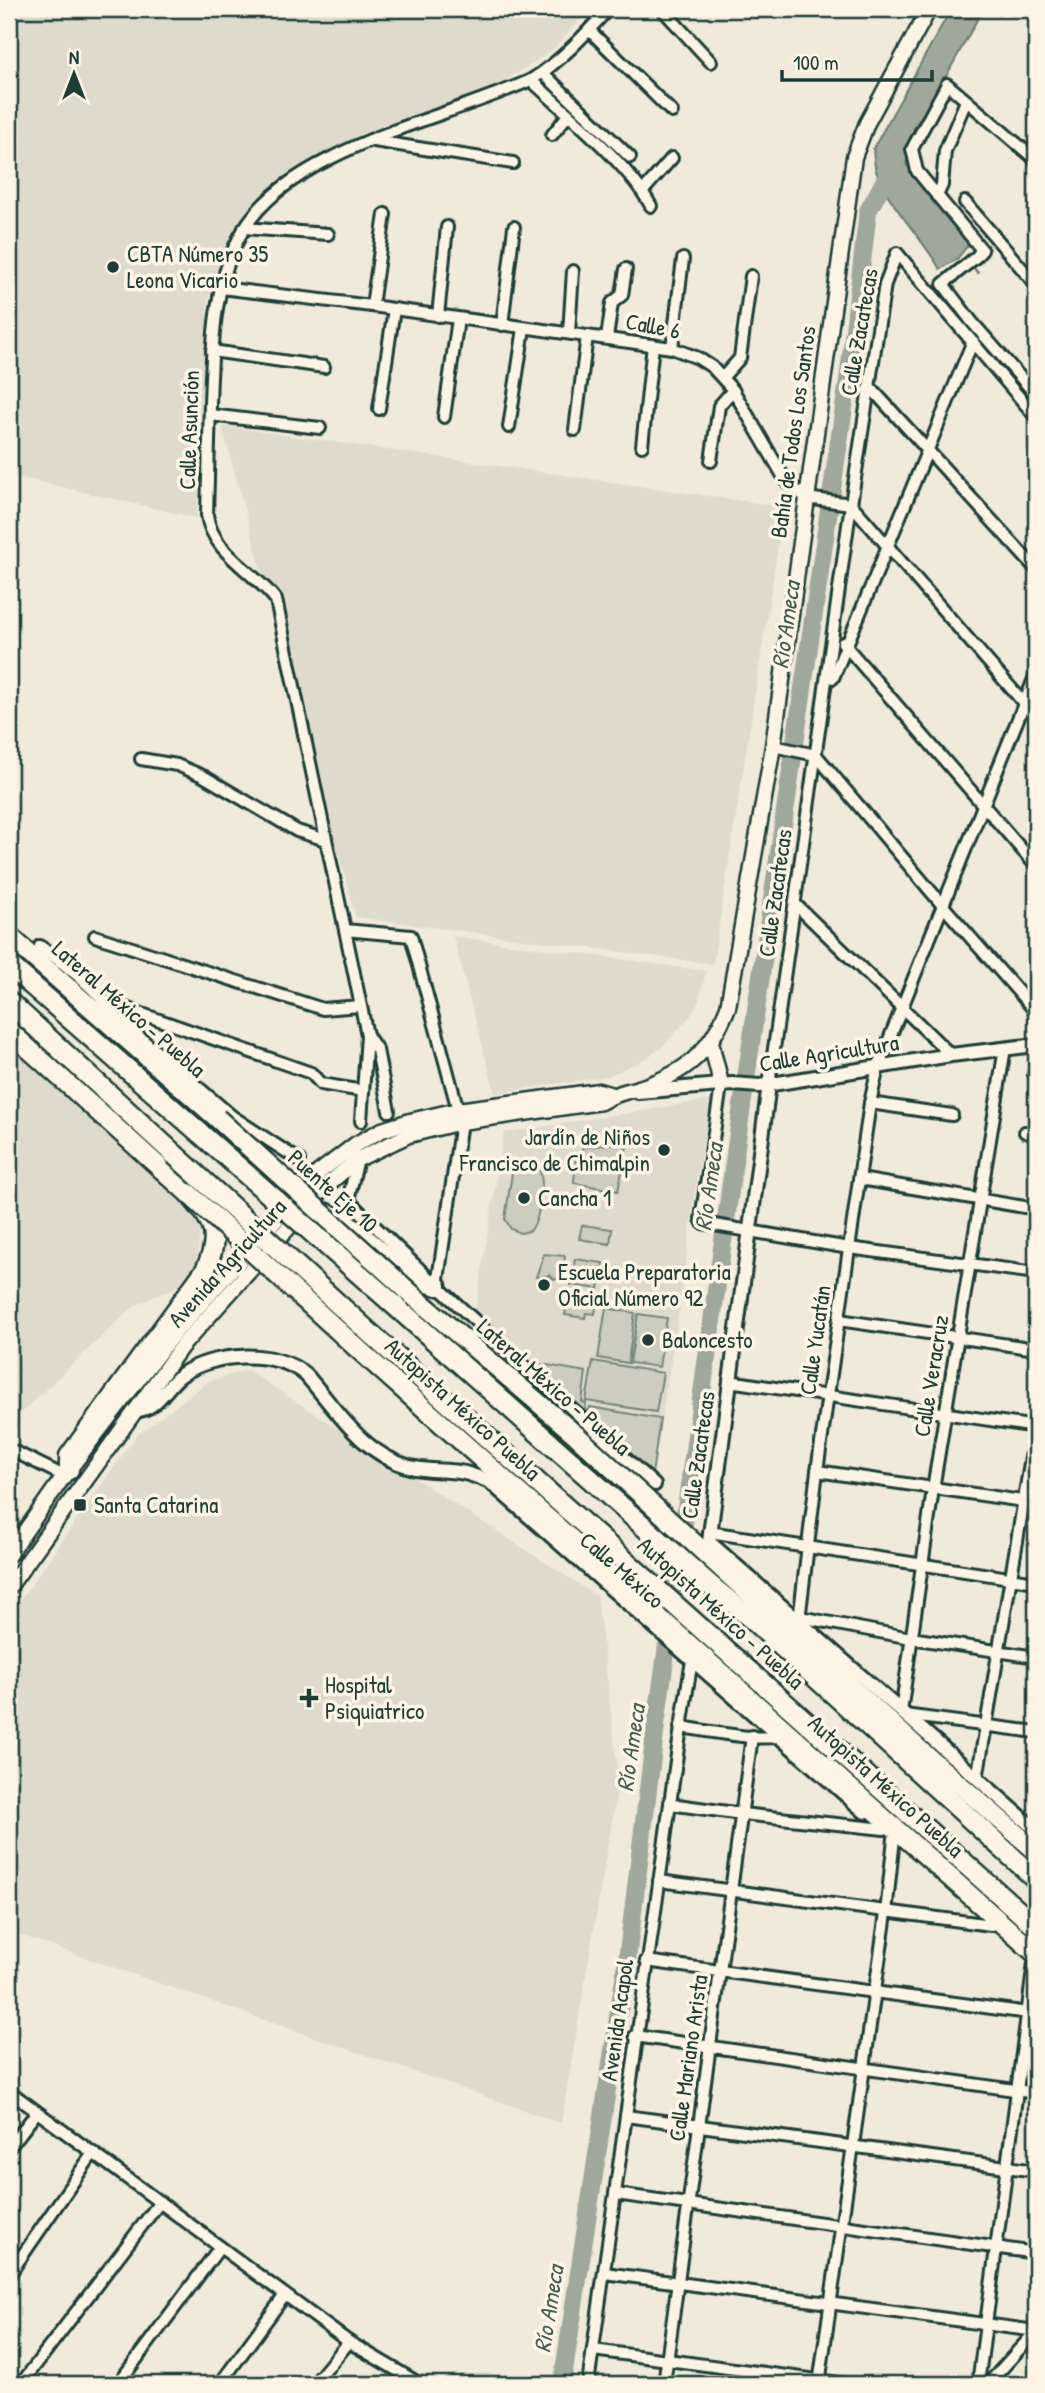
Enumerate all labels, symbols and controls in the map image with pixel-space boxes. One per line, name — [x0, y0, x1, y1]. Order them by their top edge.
north arrow — [38, 38, 108, 108]
scale bar — [782, 38, 933, 82]
text: N — [69, 44, 79, 70]
text: 100 m — [793, 48, 839, 77]
place label: CBTA Número 35 Leona Vicario — [127, 238, 268, 295]
marker: CBTA Número 35 Leona Vicario — [105, 259, 121, 275]
street label: Calle Zacatecas — [832, 266, 885, 398]
street label: Calle 6 — [623, 305, 683, 346]
street label: Bahía de Todos Los Santos — [762, 324, 823, 540]
street label: Calle Asunción — [171, 370, 206, 490]
water label: Río Ameca — [763, 577, 807, 671]
street label: Calle Zacatecas — [750, 827, 799, 959]
street label: Lateral México - Puebla — [46, 933, 213, 1084]
street label: Calle Agricultura — [757, 1026, 901, 1079]
place label: Jardín de Niños Francisco de Chimalpin — [459, 1121, 650, 1178]
water label: Río Ameca — [686, 1139, 730, 1233]
street label: Puente Eje 10 — [282, 1142, 385, 1239]
marker: Jardín de Niños Francisco de Chimalpin — [656, 1142, 672, 1158]
place label: Cancha 1 — [538, 1182, 611, 1213]
marker: Cancha 1 — [516, 1190, 532, 1206]
street label: Avenida Agricultura — [161, 1192, 293, 1334]
place label: Escuela Preparatoria Oficial Número 92 — [558, 1256, 731, 1313]
marker: Escuela Preparatoria Oficial Número 92 — [536, 1277, 552, 1293]
street label: Calle Yucatán — [791, 1283, 838, 1397]
street label: Lateral México - Puebla — [471, 1311, 638, 1462]
street label: Calle Veracruz — [906, 1313, 955, 1439]
place label: Baloncesto — [662, 1324, 753, 1355]
street label: Autopista México Puebla — [379, 1330, 548, 1487]
marker: Baloncesto — [640, 1332, 656, 1348]
street label: Calle Zacatecas — [673, 1389, 722, 1521]
place label: Santa Catarina — [94, 1489, 218, 1520]
marker: Santa Catarina — [72, 1497, 88, 1513]
street label: Calle México — [573, 1524, 671, 1615]
street label: Autopista México - Puebla — [631, 1529, 811, 1696]
place label: Hospital Psiquiatrico — [325, 1669, 424, 1726]
marker: Hospital Psiquiatrico — [299, 1688, 319, 1708]
water label: Río Ameca — [608, 1700, 652, 1794]
street label: Autopista México Puebla — [802, 1707, 971, 1864]
street label: Avenida Acapol — [593, 1956, 641, 2083]
street label: Calle Mariano Arista — [660, 1973, 715, 2143]
water label: Río Ameca — [525, 2260, 571, 2355]

